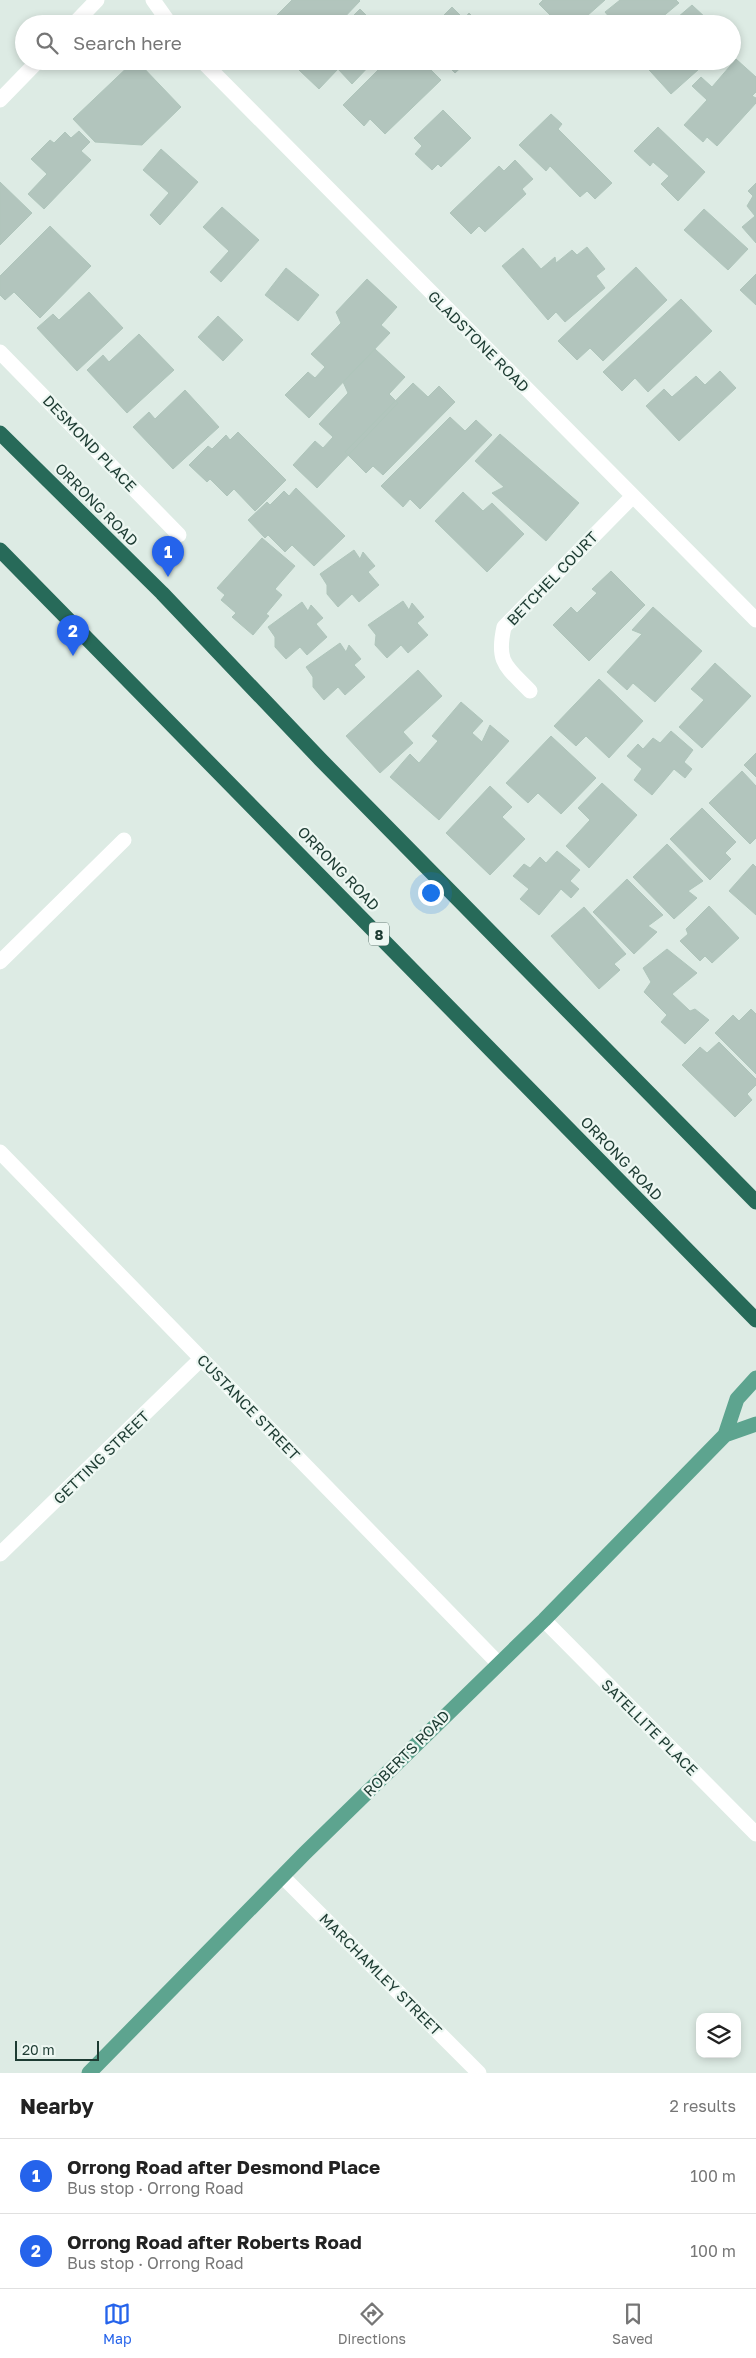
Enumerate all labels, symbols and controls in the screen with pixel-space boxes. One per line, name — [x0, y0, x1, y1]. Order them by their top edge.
search box — [15, 15, 741, 70]
icon: search — [33, 29, 61, 57]
text: Search here — [73, 31, 182, 54]
street label: GLADSTONE ROAD — [425, 287, 533, 395]
street label: DESMOND PLACE — [39, 391, 141, 495]
street label: ORRONG ROAD — [52, 459, 142, 549]
street label: BETCHEL COURT — [503, 528, 601, 628]
pin: 1 — [152, 536, 184, 577]
pin: 2 — [57, 615, 89, 656]
street label: ORRONG ROAD — [294, 822, 384, 914]
your location — [418, 880, 444, 906]
road number: 8 — [369, 922, 389, 946]
street label: ORRONG ROAD — [577, 1112, 667, 1204]
street label: CUSTANCE STREET — [194, 1350, 304, 1464]
street label: GETTING STREET — [49, 1407, 153, 1507]
street label: SATELLITE PLACE — [598, 1675, 702, 1779]
street label: ROBERTS ROAD — [359, 1706, 453, 1800]
street label: MARCHAMLEY STREET — [316, 1909, 446, 2039]
map controls — [696, 2013, 741, 2058]
button: layers — [696, 2013, 741, 2058]
scale bar — [15, 2038, 99, 2061]
text: 20 m — [22, 2041, 55, 2058]
text: Nearby — [20, 2093, 94, 2119]
text: 2 results — [670, 2096, 736, 2116]
text: Orrong Road after Desmond Place — [67, 2155, 380, 2178]
text: 1 — [32, 2166, 40, 2186]
text: 100 m — [690, 2166, 736, 2186]
text: Bus stop · Orrong Road — [67, 2178, 244, 2198]
text: Orrong Road after Roberts Road — [67, 2230, 362, 2253]
text: 2 — [31, 2241, 41, 2261]
text: 100 m — [690, 2241, 736, 2261]
text: Bus stop · Orrong Road — [67, 2253, 244, 2273]
tab: Map — [103, 2300, 132, 2347]
tab: Directions — [338, 2300, 406, 2347]
tab: Saved — [612, 2300, 653, 2347]

